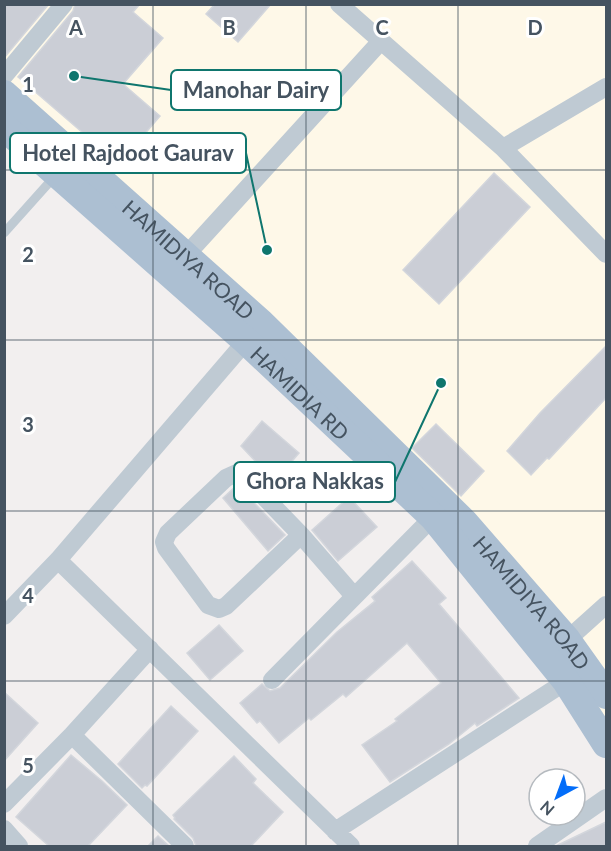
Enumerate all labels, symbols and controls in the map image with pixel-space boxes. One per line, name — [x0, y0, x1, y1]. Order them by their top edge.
text: A — [68, 15, 83, 39]
text: B — [222, 15, 236, 39]
text: C — [375, 15, 389, 39]
text: D — [527, 15, 543, 39]
callout: Manohar Dairy — [171, 70, 341, 110]
text: 1 — [22, 72, 34, 96]
text: Manohar Dairy — [183, 76, 330, 103]
callout: Hotel Rajdoot Gaurav — [10, 133, 246, 173]
text: Hotel Rajdoot Gaurav — [22, 139, 234, 166]
street label: HAMIDIYA ROAD — [118, 194, 260, 324]
text: 2 — [22, 242, 34, 266]
street label: HAMIDIA RD — [246, 340, 355, 445]
text: 3 — [22, 412, 34, 436]
callout: Ghora Nakkas — [234, 462, 395, 502]
text: Ghora Nakkas — [246, 467, 384, 494]
street label: HAMIDIYA ROAD — [469, 530, 596, 674]
text: 4 — [22, 583, 34, 607]
text: 5 — [22, 753, 34, 777]
north arrow — [527, 767, 587, 827]
text: N — [536, 797, 558, 820]

